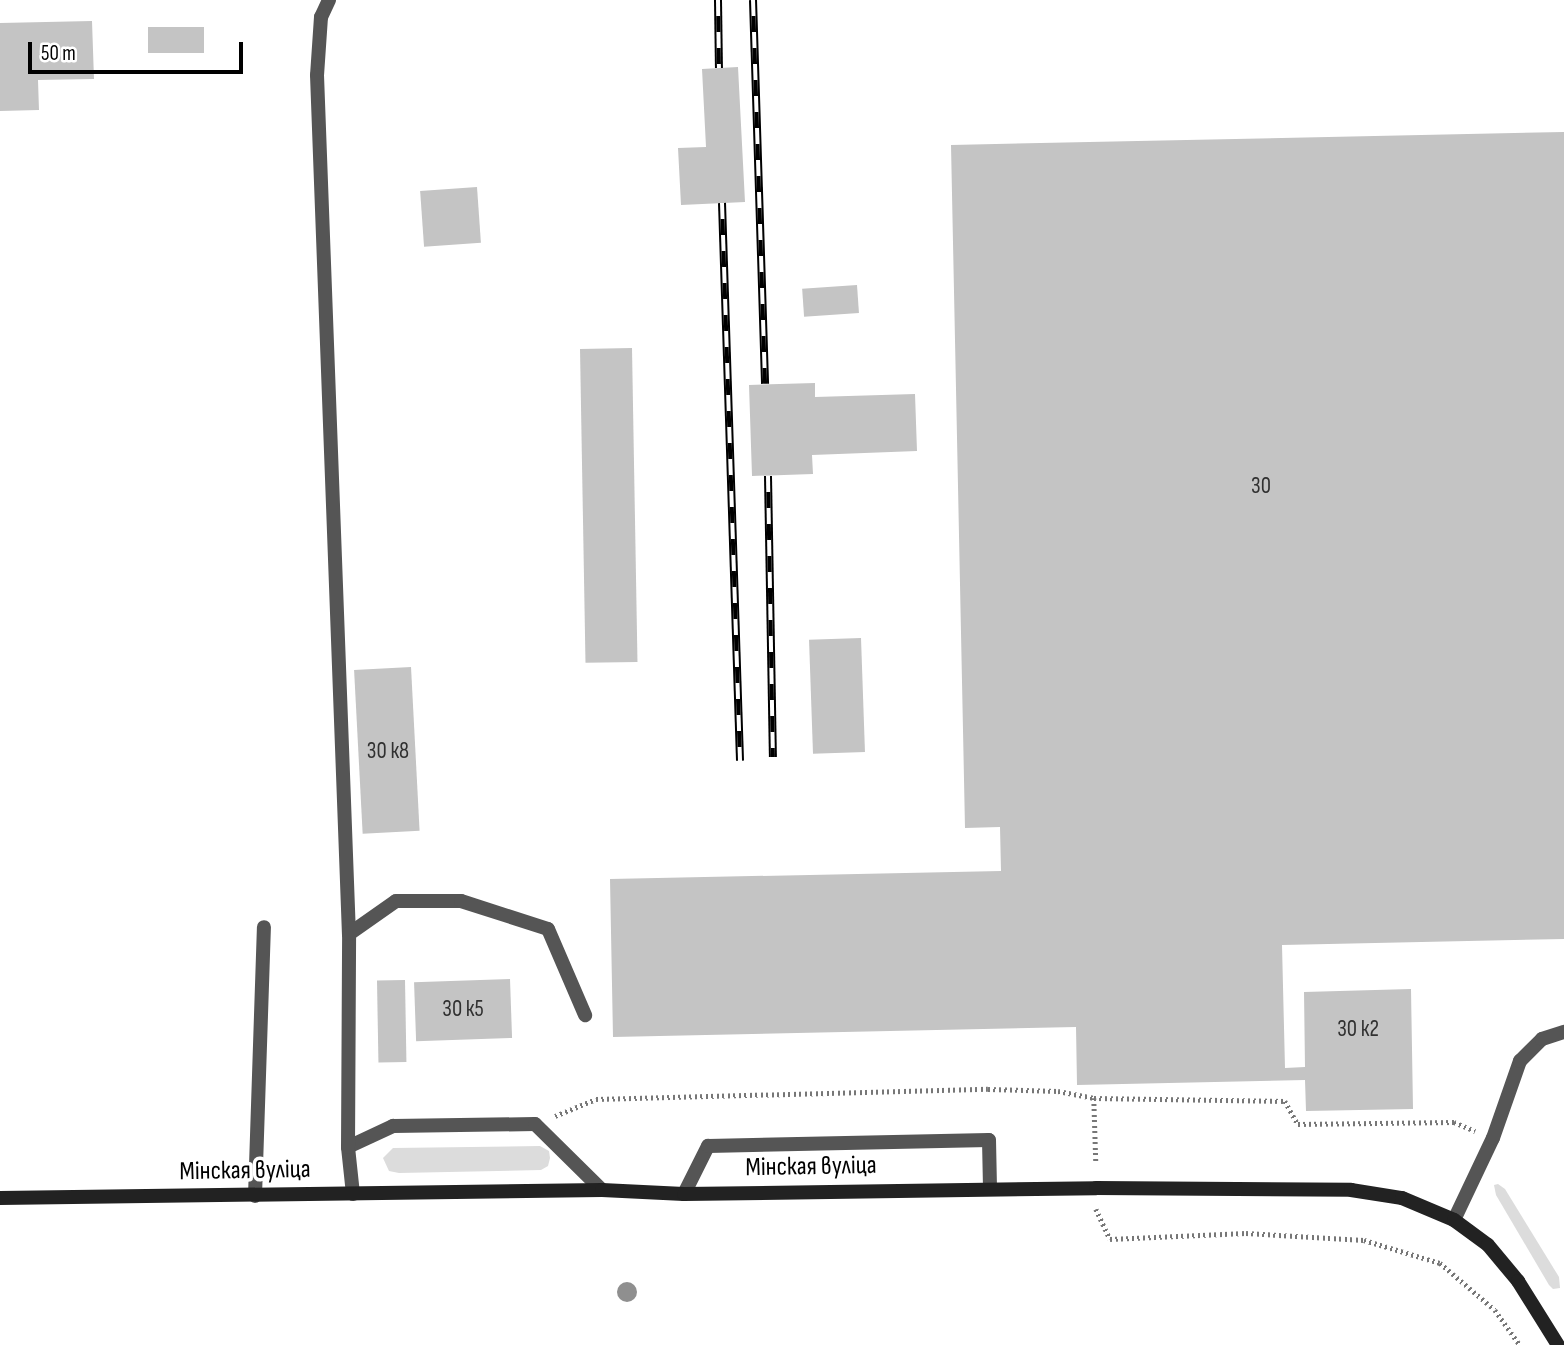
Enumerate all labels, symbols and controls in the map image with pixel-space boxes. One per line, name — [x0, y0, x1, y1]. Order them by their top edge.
scale bar — [32, 28, 247, 72]
text: 50 m — [41, 41, 76, 66]
house number: 30 — [1251, 472, 1271, 500]
house number: 30 к8 — [367, 737, 409, 765]
house number: 30 к5 — [442, 995, 484, 1023]
house number: 30 к2 — [1337, 1015, 1379, 1043]
street label: Мінская вуліца — [745, 1150, 877, 1184]
street label: Мінская вуліца — [179, 1154, 311, 1188]

